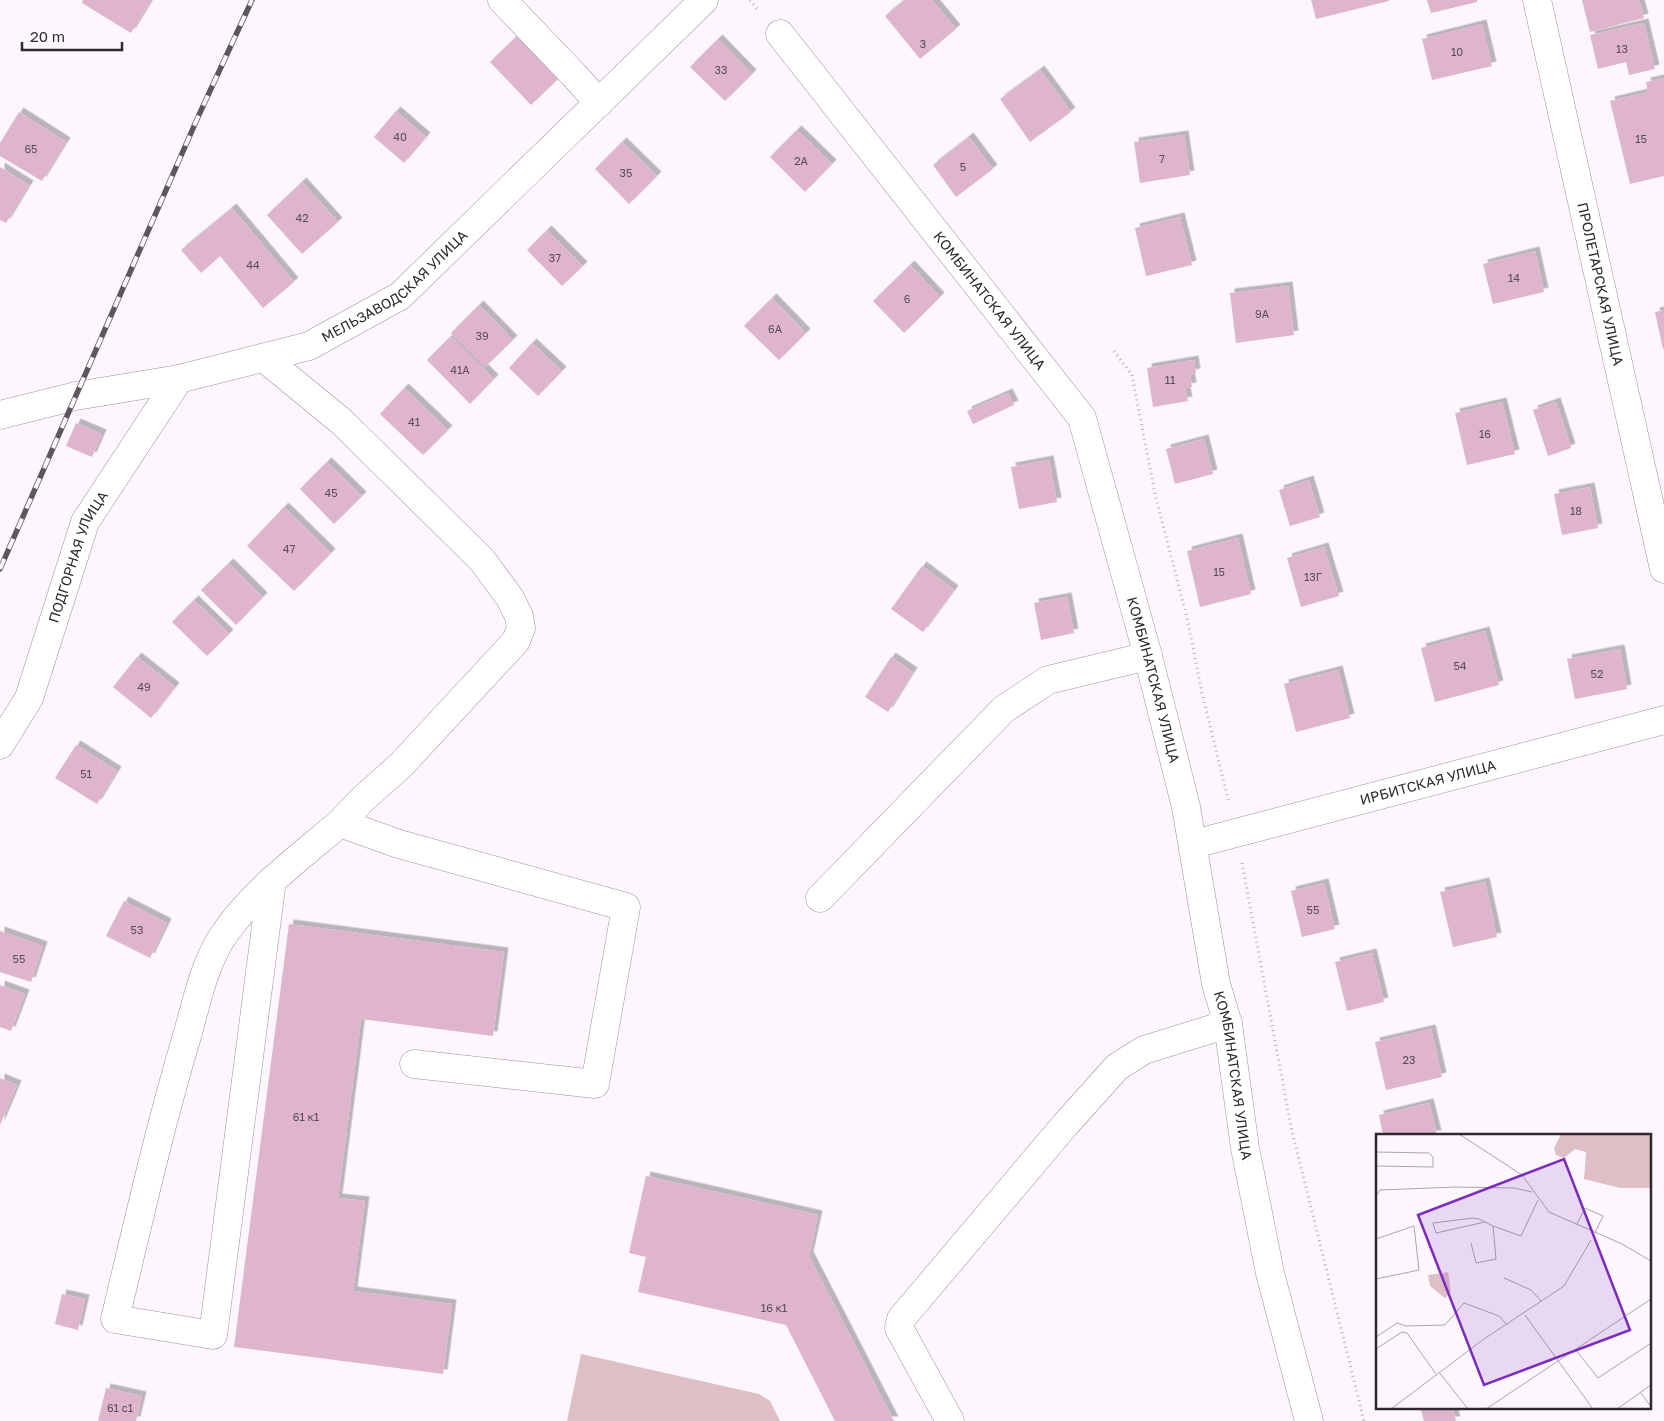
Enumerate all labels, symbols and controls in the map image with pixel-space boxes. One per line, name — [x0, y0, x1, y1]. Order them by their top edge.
scale bar — [22, 20, 122, 52]
text: 20 m — [30, 27, 65, 45]
house number: 3 — [920, 37, 926, 50]
house number: 13 — [1616, 42, 1628, 55]
house number: 10 — [1451, 45, 1463, 58]
house number: 33 — [715, 63, 727, 76]
house number: 40 — [393, 130, 407, 143]
house number: 15 — [1635, 132, 1647, 145]
house number: 65 — [24, 142, 38, 155]
house number: 7 — [1159, 152, 1165, 165]
house number: 2А — [794, 154, 809, 167]
house number: 5 — [960, 160, 966, 173]
house number: 35 — [620, 166, 632, 179]
street label: ПРОЛЕТАРСКАЯ УЛИЦА — [1574, 201, 1627, 368]
house number: 42 — [295, 211, 309, 224]
street label: МЕЛЬЗАВОДСКАЯ УЛИЦА — [318, 226, 471, 345]
street label: КОМБИНАТСКАЯ УЛИЦА — [930, 228, 1050, 373]
house number: 37 — [549, 251, 561, 264]
house number: 44 — [246, 258, 260, 271]
house number: 14 — [1508, 271, 1520, 284]
house number: 6 — [904, 292, 911, 305]
house number: 9А — [1255, 307, 1270, 320]
house number: 6А — [768, 322, 783, 335]
house number: 39 — [475, 329, 489, 342]
house number: 41А — [450, 363, 470, 376]
house number: 11 — [1165, 373, 1175, 386]
house number: 41 — [408, 415, 420, 428]
house number: 16 — [1479, 427, 1491, 440]
house number: 45 — [324, 486, 338, 499]
street label: ПОДГОРНАЯ УЛИЦА — [45, 487, 111, 625]
house number: 18 — [1570, 504, 1582, 517]
house number: 47 — [283, 542, 295, 555]
house number: 15 — [1213, 565, 1225, 578]
house number: 13Г — [1304, 570, 1322, 583]
street label: КОМБИНАТСКАЯ УЛИЦА — [1124, 595, 1184, 765]
house number: 54 — [1453, 659, 1467, 672]
house number: 52 — [1591, 667, 1603, 680]
house number: 49 — [137, 680, 151, 693]
street label: ИРБИТСКАЯ УЛИЦА — [1358, 756, 1498, 808]
house number: 51 — [80, 767, 92, 780]
house number: 55 — [1307, 903, 1319, 916]
house number: 53 — [131, 923, 143, 936]
house number: 55 — [13, 952, 25, 965]
street label: КОМБИНАТСКАЯ УЛИЦА — [1211, 989, 1256, 1162]
house number: 23 — [1403, 1053, 1415, 1066]
house number: 61 к1 — [293, 1110, 319, 1123]
inset map — [1376, 1134, 1652, 1408]
house number: 16 к1 — [761, 1301, 787, 1314]
house number: 61 с1 — [107, 1401, 133, 1414]

